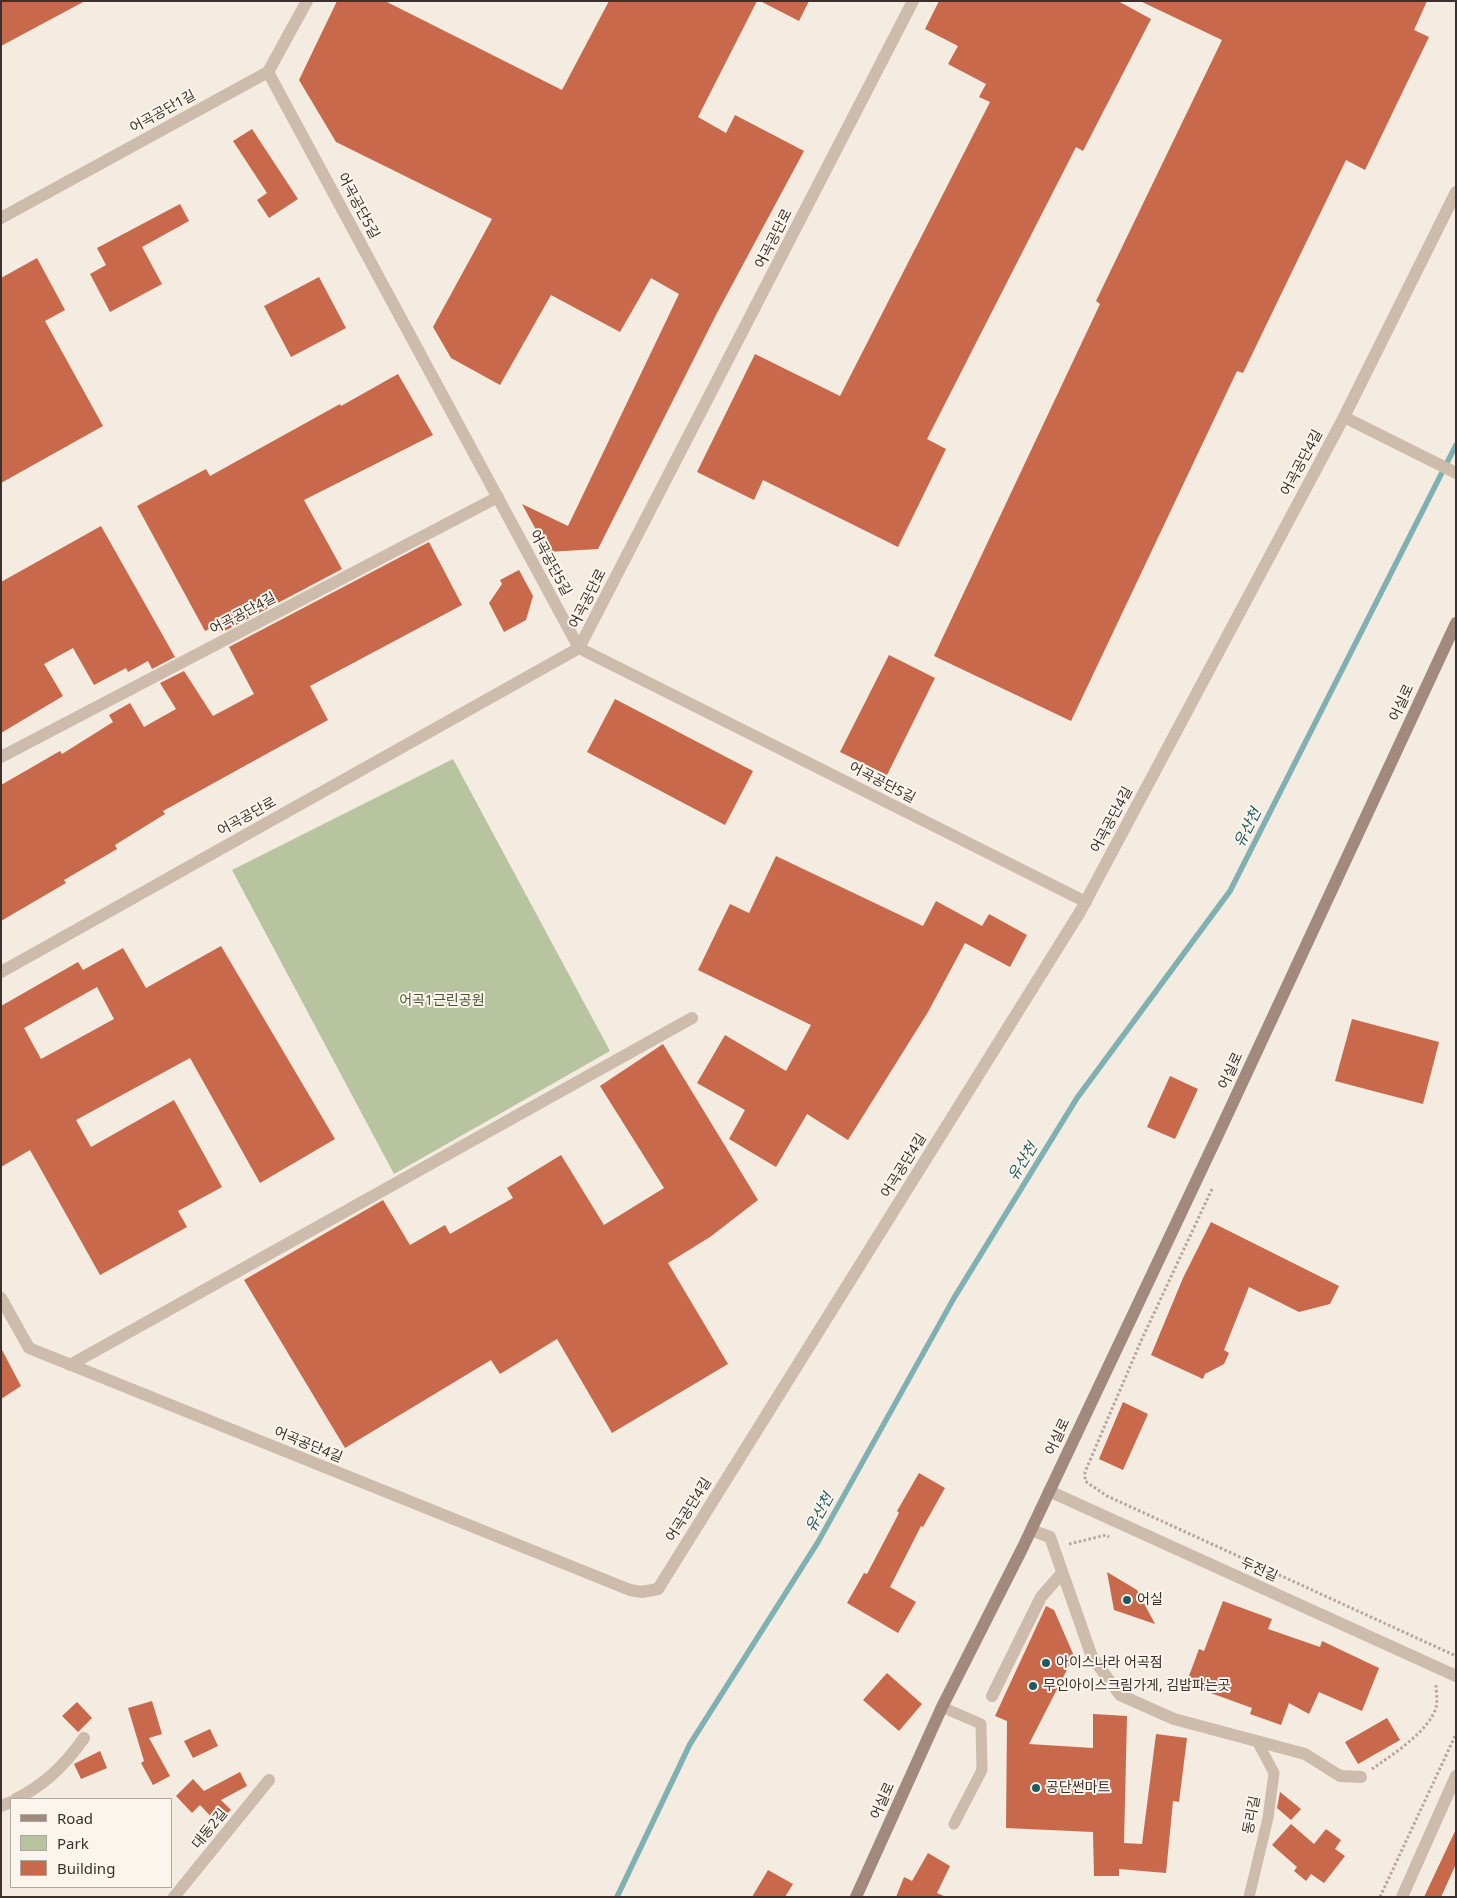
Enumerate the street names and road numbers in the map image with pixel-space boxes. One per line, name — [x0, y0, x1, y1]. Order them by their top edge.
street label: 어곡공단1길 — [127, 87, 199, 137]
street label: 어곡공단5길 — [334, 170, 382, 242]
street label: 어곡공단로 — [752, 206, 796, 272]
street label: 어곡공단4길 — [1278, 427, 1326, 499]
street label: 어곡공단5길 — [526, 527, 574, 599]
street label: 어곡공단로 — [566, 566, 610, 632]
street label: 어곡공단4길 — [207, 590, 279, 638]
street label: 어실로 — [1386, 682, 1418, 724]
street label: 어곡공단5길 — [846, 759, 918, 807]
street label: 어곡공단4길 — [1088, 784, 1136, 856]
street label: 어곡공단로 — [215, 794, 279, 840]
street label: 어실로 — [1215, 1050, 1247, 1092]
street label: 어곡공단4길 — [878, 1131, 930, 1201]
street label: 어실로 — [1042, 1416, 1074, 1458]
street label: 어곡공단4길 — [271, 1424, 345, 1466]
street label: 어곡공단4길 — [663, 1475, 715, 1545]
street label: 두전길 — [1238, 1554, 1280, 1586]
street label: 어실로 — [867, 1780, 899, 1822]
street label: 동리길 — [1240, 1794, 1264, 1836]
street label: 대동2길 — [189, 1806, 231, 1852]

